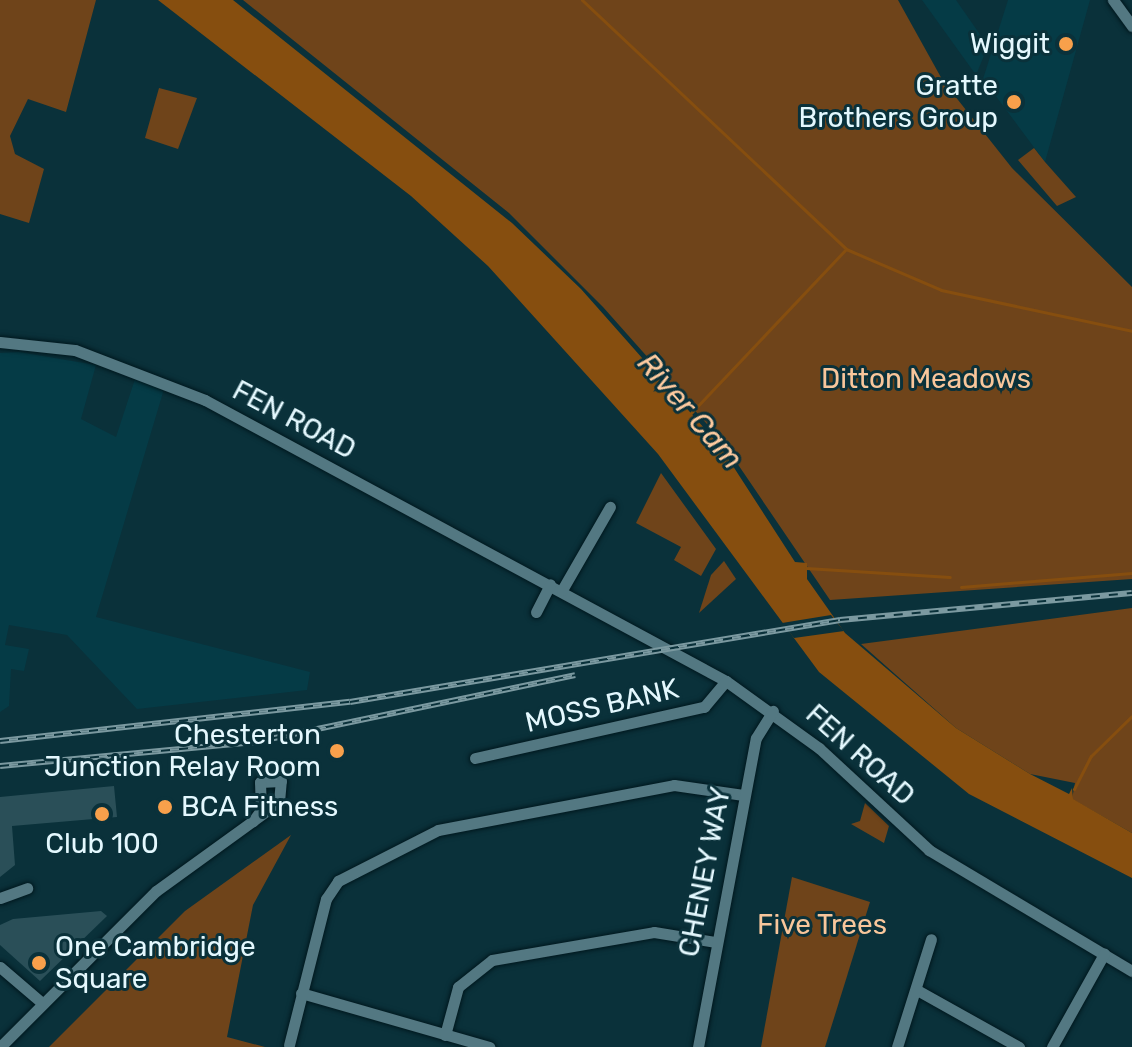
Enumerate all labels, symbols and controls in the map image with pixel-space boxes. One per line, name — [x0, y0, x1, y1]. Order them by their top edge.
place label: Wiggit — [970, 27, 1050, 61]
marker: Wiggit — [1057, 35, 1075, 53]
place label: Gratte Brothers Group — [798, 69, 998, 135]
marker: Gratte Brothers Group — [1005, 93, 1023, 111]
water label: River Cam — [630, 345, 750, 477]
park label: Ditton Meadows — [821, 362, 1031, 396]
street label: FEN ROAD — [227, 374, 361, 466]
street label: MOSS BANK — [522, 672, 682, 740]
street label: FEN ROAD — [799, 697, 921, 813]
place label: Chesterton Junction Relay Room — [43, 718, 321, 784]
marker: Chesterton Junction Relay Room — [328, 742, 346, 760]
street label: CHENEY WAY — [672, 784, 738, 960]
place label: BCA Fitness — [181, 790, 339, 824]
marker: BCA Fitness — [156, 798, 174, 816]
marker: Club 100 — [93, 805, 111, 823]
place label: Club 100 — [45, 827, 159, 861]
park label: Five Trees — [757, 908, 887, 942]
place label: One Cambridge Square — [55, 930, 256, 996]
marker: One Cambridge Square — [30, 954, 48, 972]

